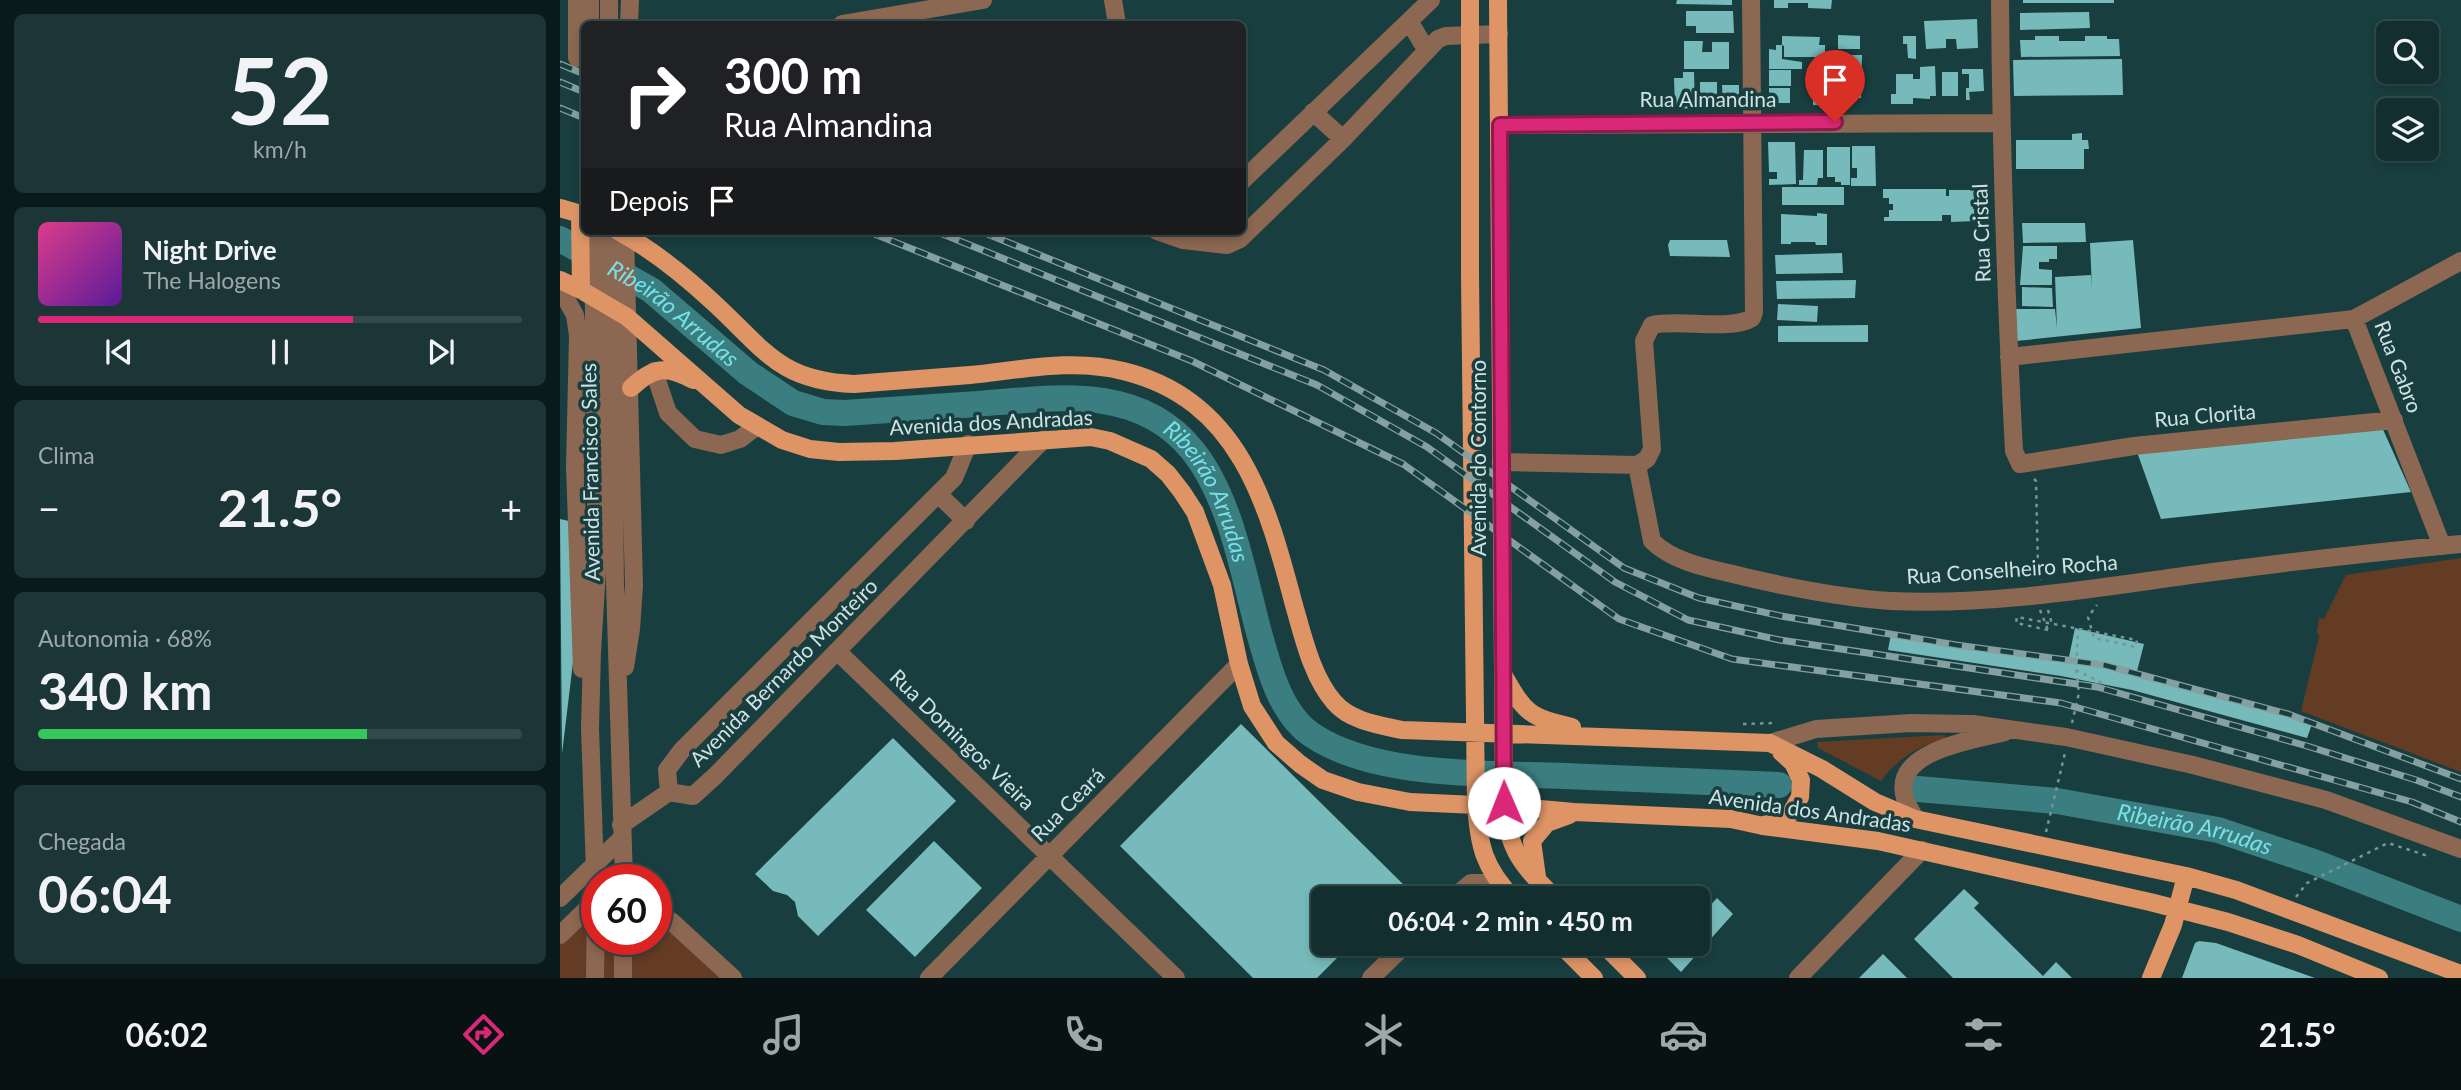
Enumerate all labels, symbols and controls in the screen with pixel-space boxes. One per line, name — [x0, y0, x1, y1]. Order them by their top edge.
map controls — [2376, 21, 2439, 161]
button: search — [2376, 21, 2439, 84]
text: 52 — [227, 35, 333, 144]
text: 300 m — [724, 46, 862, 104]
icon: right — [609, 49, 700, 140]
pin — [1805, 50, 1865, 122]
icon: arrive — [1816, 61, 1854, 99]
street label: Rua Almandina — [1639, 86, 1777, 111]
button: layers — [2376, 98, 2439, 161]
text: Rua Almandina — [724, 105, 933, 144]
text: km/h — [253, 135, 307, 163]
icon: arrive — [703, 182, 741, 220]
street label: Rua Cristal — [1966, 183, 1995, 283]
text: Depois — [609, 185, 689, 217]
text: Night Drive — [143, 234, 277, 266]
water label: Ribeirão Arrudas — [603, 254, 745, 372]
text: The Halogens — [143, 266, 281, 294]
street label: Rua Gabro — [2370, 317, 2428, 416]
icon: previous — [100, 333, 138, 371]
icon: pause — [261, 333, 299, 371]
icon: next — [422, 333, 460, 371]
street label: Avenida do Contorno — [1465, 360, 1490, 556]
street label: Avenida Francisco Sales — [575, 363, 604, 581]
street label: Rua Clorita — [2153, 398, 2257, 431]
street label: Avenida dos Andradas — [889, 404, 1093, 439]
water label: Ribeirão Arrudas — [1159, 414, 1256, 565]
text: Clima — [38, 441, 95, 469]
text: 21.5° — [218, 476, 342, 538]
text: − — [38, 485, 60, 531]
text: + — [500, 485, 522, 531]
street label: Rua Conselheiro Rocha — [1905, 549, 2118, 588]
street label: Avenida Bernardo Monteiro — [684, 573, 882, 771]
text: Autonomia · 68% — [38, 624, 212, 652]
text: 340 km — [38, 659, 212, 721]
street label: Rua Domingos Vieira — [885, 663, 1041, 814]
street label: Rua Ceará — [1025, 762, 1109, 846]
position arrow — [1467, 766, 1541, 840]
street label: Avenida dos Andradas — [1708, 783, 1913, 836]
water label: Ribeirão Arrudas — [2115, 797, 2276, 860]
text: Chegada — [38, 827, 126, 855]
text: 06:04 — [38, 862, 172, 924]
speed limit sign: 60 — [581, 864, 672, 955]
text: 06:04 · 2 min · 450 m — [1388, 905, 1633, 937]
icon: directions — [459, 1010, 508, 1059]
icon: music — [759, 1010, 808, 1059]
icon: phone — [1059, 1010, 1108, 1059]
icon: climate — [1359, 1010, 1408, 1059]
icon: car — [1659, 1010, 1708, 1059]
icon: filters — [1959, 1010, 2008, 1059]
text: 06:02 — [125, 1015, 208, 1054]
text: 21.5° — [2259, 1015, 2335, 1054]

